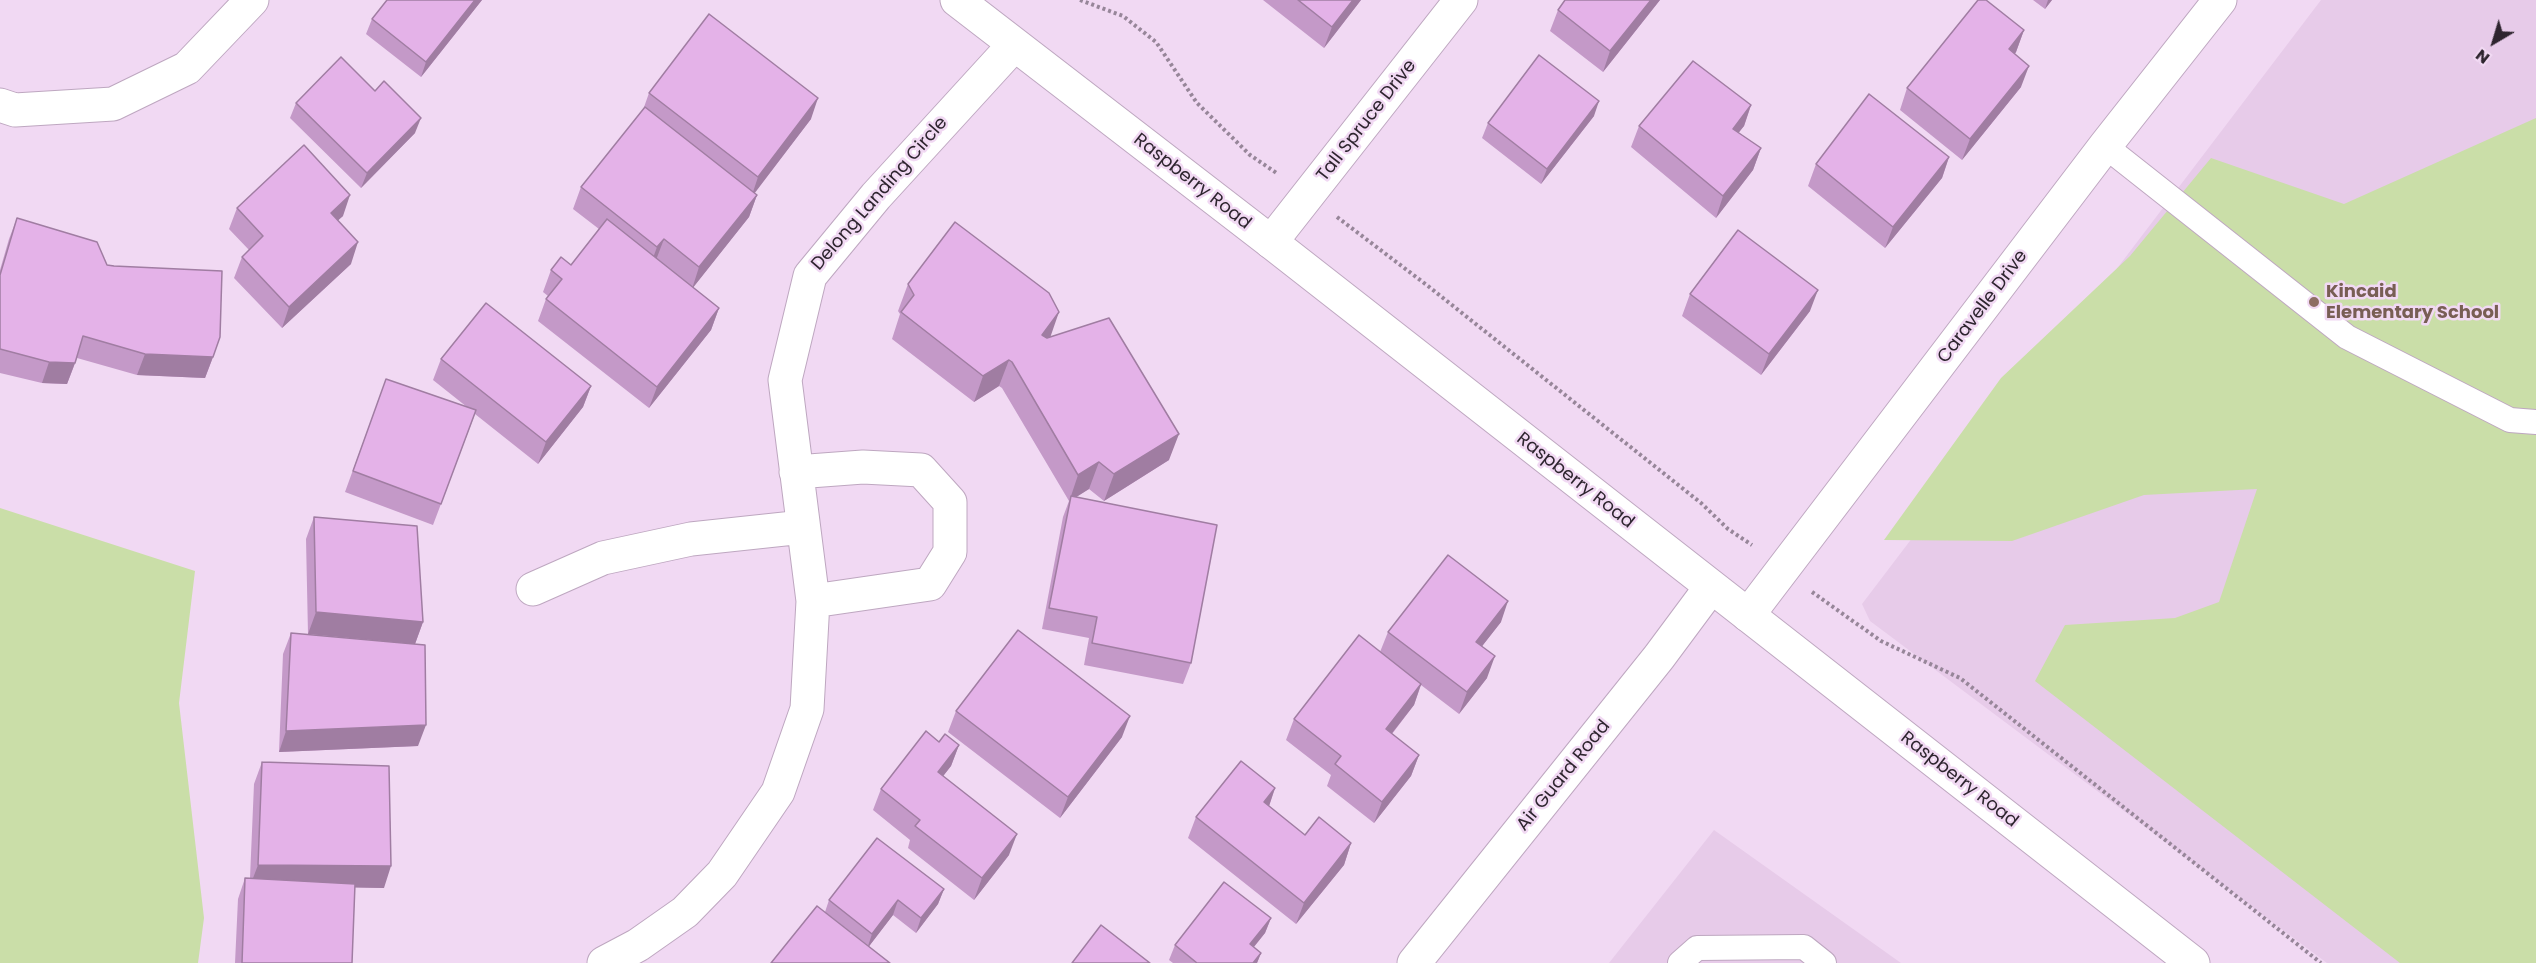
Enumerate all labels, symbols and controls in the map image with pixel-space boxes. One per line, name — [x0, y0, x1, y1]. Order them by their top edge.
north arrow — [2464, 12, 2524, 72]
text: N — [2471, 44, 2494, 69]
street label: Tall Spruce Drive — [1313, 56, 1421, 186]
street label: Delong Landing Circle — [807, 113, 953, 275]
street label: Raspberry Road — [1129, 129, 1255, 235]
street label: Caravelle Drive — [1933, 246, 2033, 368]
place label: Kincaid Elementary School — [2326, 281, 2499, 324]
marker: Kincaid Elementary School — [2307, 295, 2321, 309]
street label: Raspberry Road — [1512, 428, 1638, 534]
street label: Air Guard Road — [1513, 716, 1615, 836]
street label: Raspberry Road — [1896, 727, 2022, 833]

